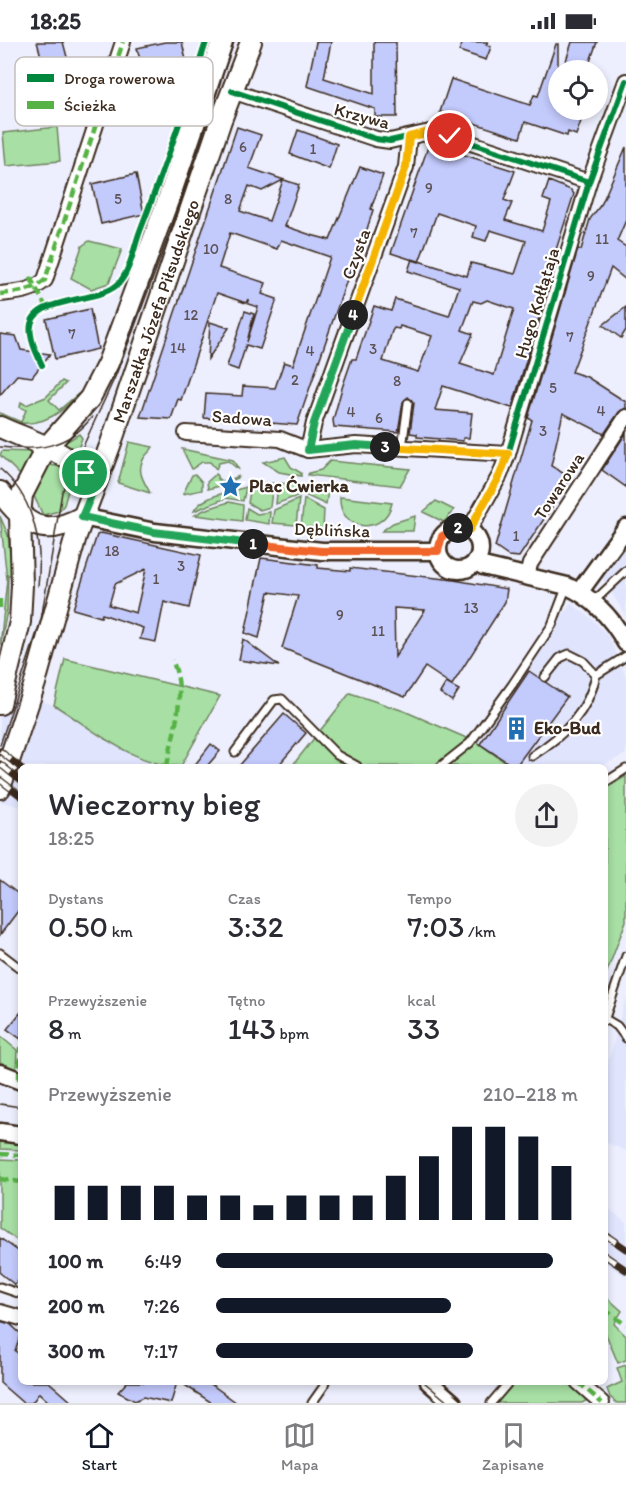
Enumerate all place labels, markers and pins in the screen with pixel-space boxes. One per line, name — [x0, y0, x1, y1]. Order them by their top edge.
pin — [424, 110, 475, 161]
pin: 4 — [338, 300, 368, 330]
pin: 3 — [370, 432, 400, 462]
pin — [59, 447, 110, 498]
place icon: Plac Ćwierka — [218, 473, 244, 499]
place label: Plac Ćwierka — [249, 475, 349, 497]
pin: 2 — [443, 513, 473, 543]
pin: 1 — [238, 529, 268, 559]
building icon: Eko-Bud — [503, 715, 529, 741]
place label: Eko-Bud — [534, 717, 601, 739]

